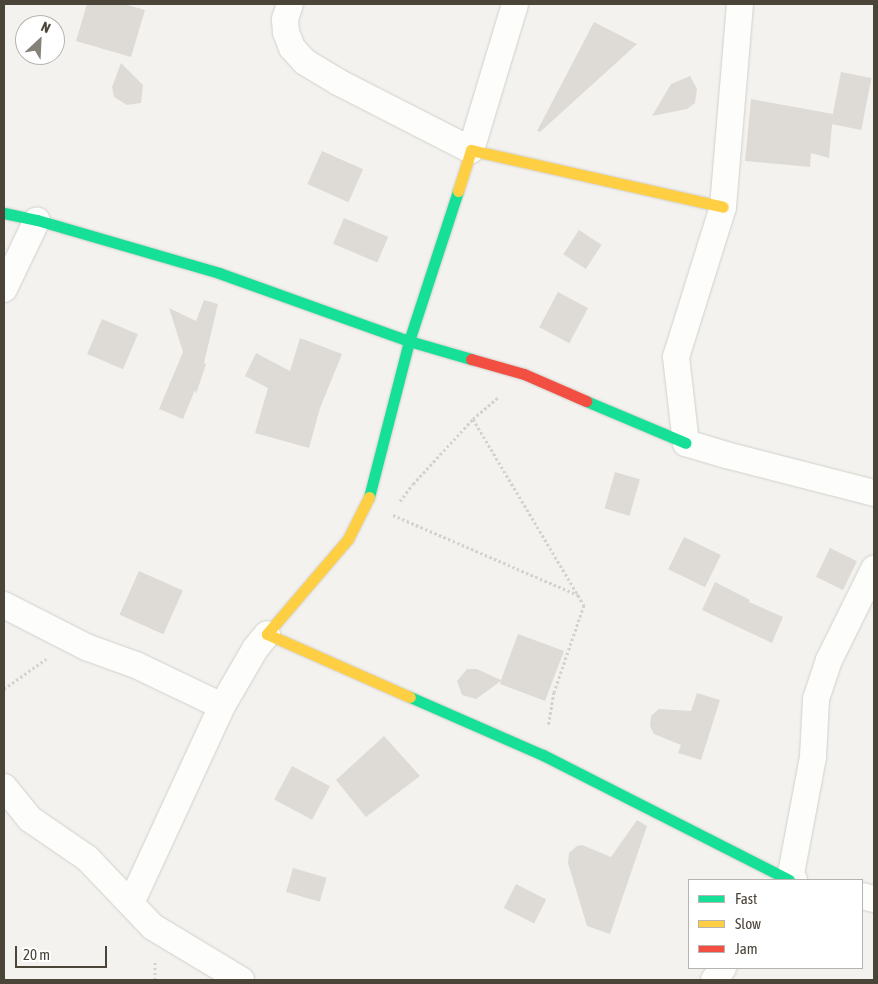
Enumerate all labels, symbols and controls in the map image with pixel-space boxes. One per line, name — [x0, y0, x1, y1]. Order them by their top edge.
north arrow — [15, 15, 65, 65]
text: N — [39, 18, 53, 36]
legend — [688, 879, 863, 969]
text: Fast — [735, 890, 757, 907]
text: Slow — [735, 915, 761, 932]
scale bar — [18, 936, 110, 968]
text: Jam — [735, 940, 758, 957]
text: 20 m — [23, 946, 50, 963]

